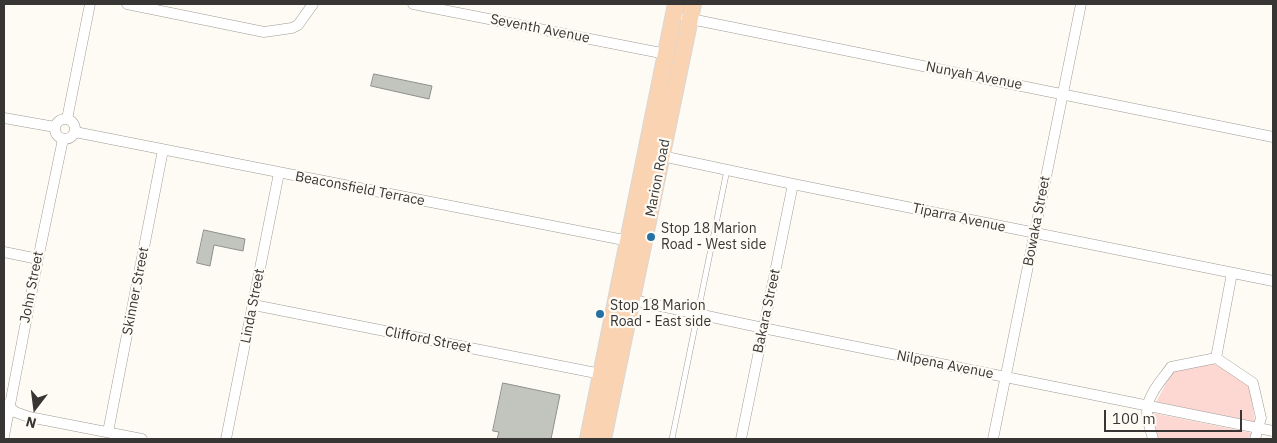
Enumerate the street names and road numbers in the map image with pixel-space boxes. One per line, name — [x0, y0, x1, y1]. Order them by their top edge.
street label: Seventh Avenue — [489, 11, 591, 47]
street label: Nunyah Avenue — [924, 58, 1024, 94]
street label: Marion Road — [642, 138, 674, 218]
street label: Beaconsfield Terrace — [294, 168, 426, 210]
street label: Bowaka Street — [1020, 174, 1054, 268]
street label: Tiparra Avenue — [911, 200, 1007, 236]
street label: Skinner Street — [119, 245, 153, 337]
street label: John Street — [17, 250, 47, 324]
street label: Linda Street — [238, 267, 268, 345]
street label: Bakara Street — [750, 267, 784, 355]
street label: Clifford Street — [383, 323, 473, 357]
street label: Nilpena Avenue — [895, 347, 995, 383]

